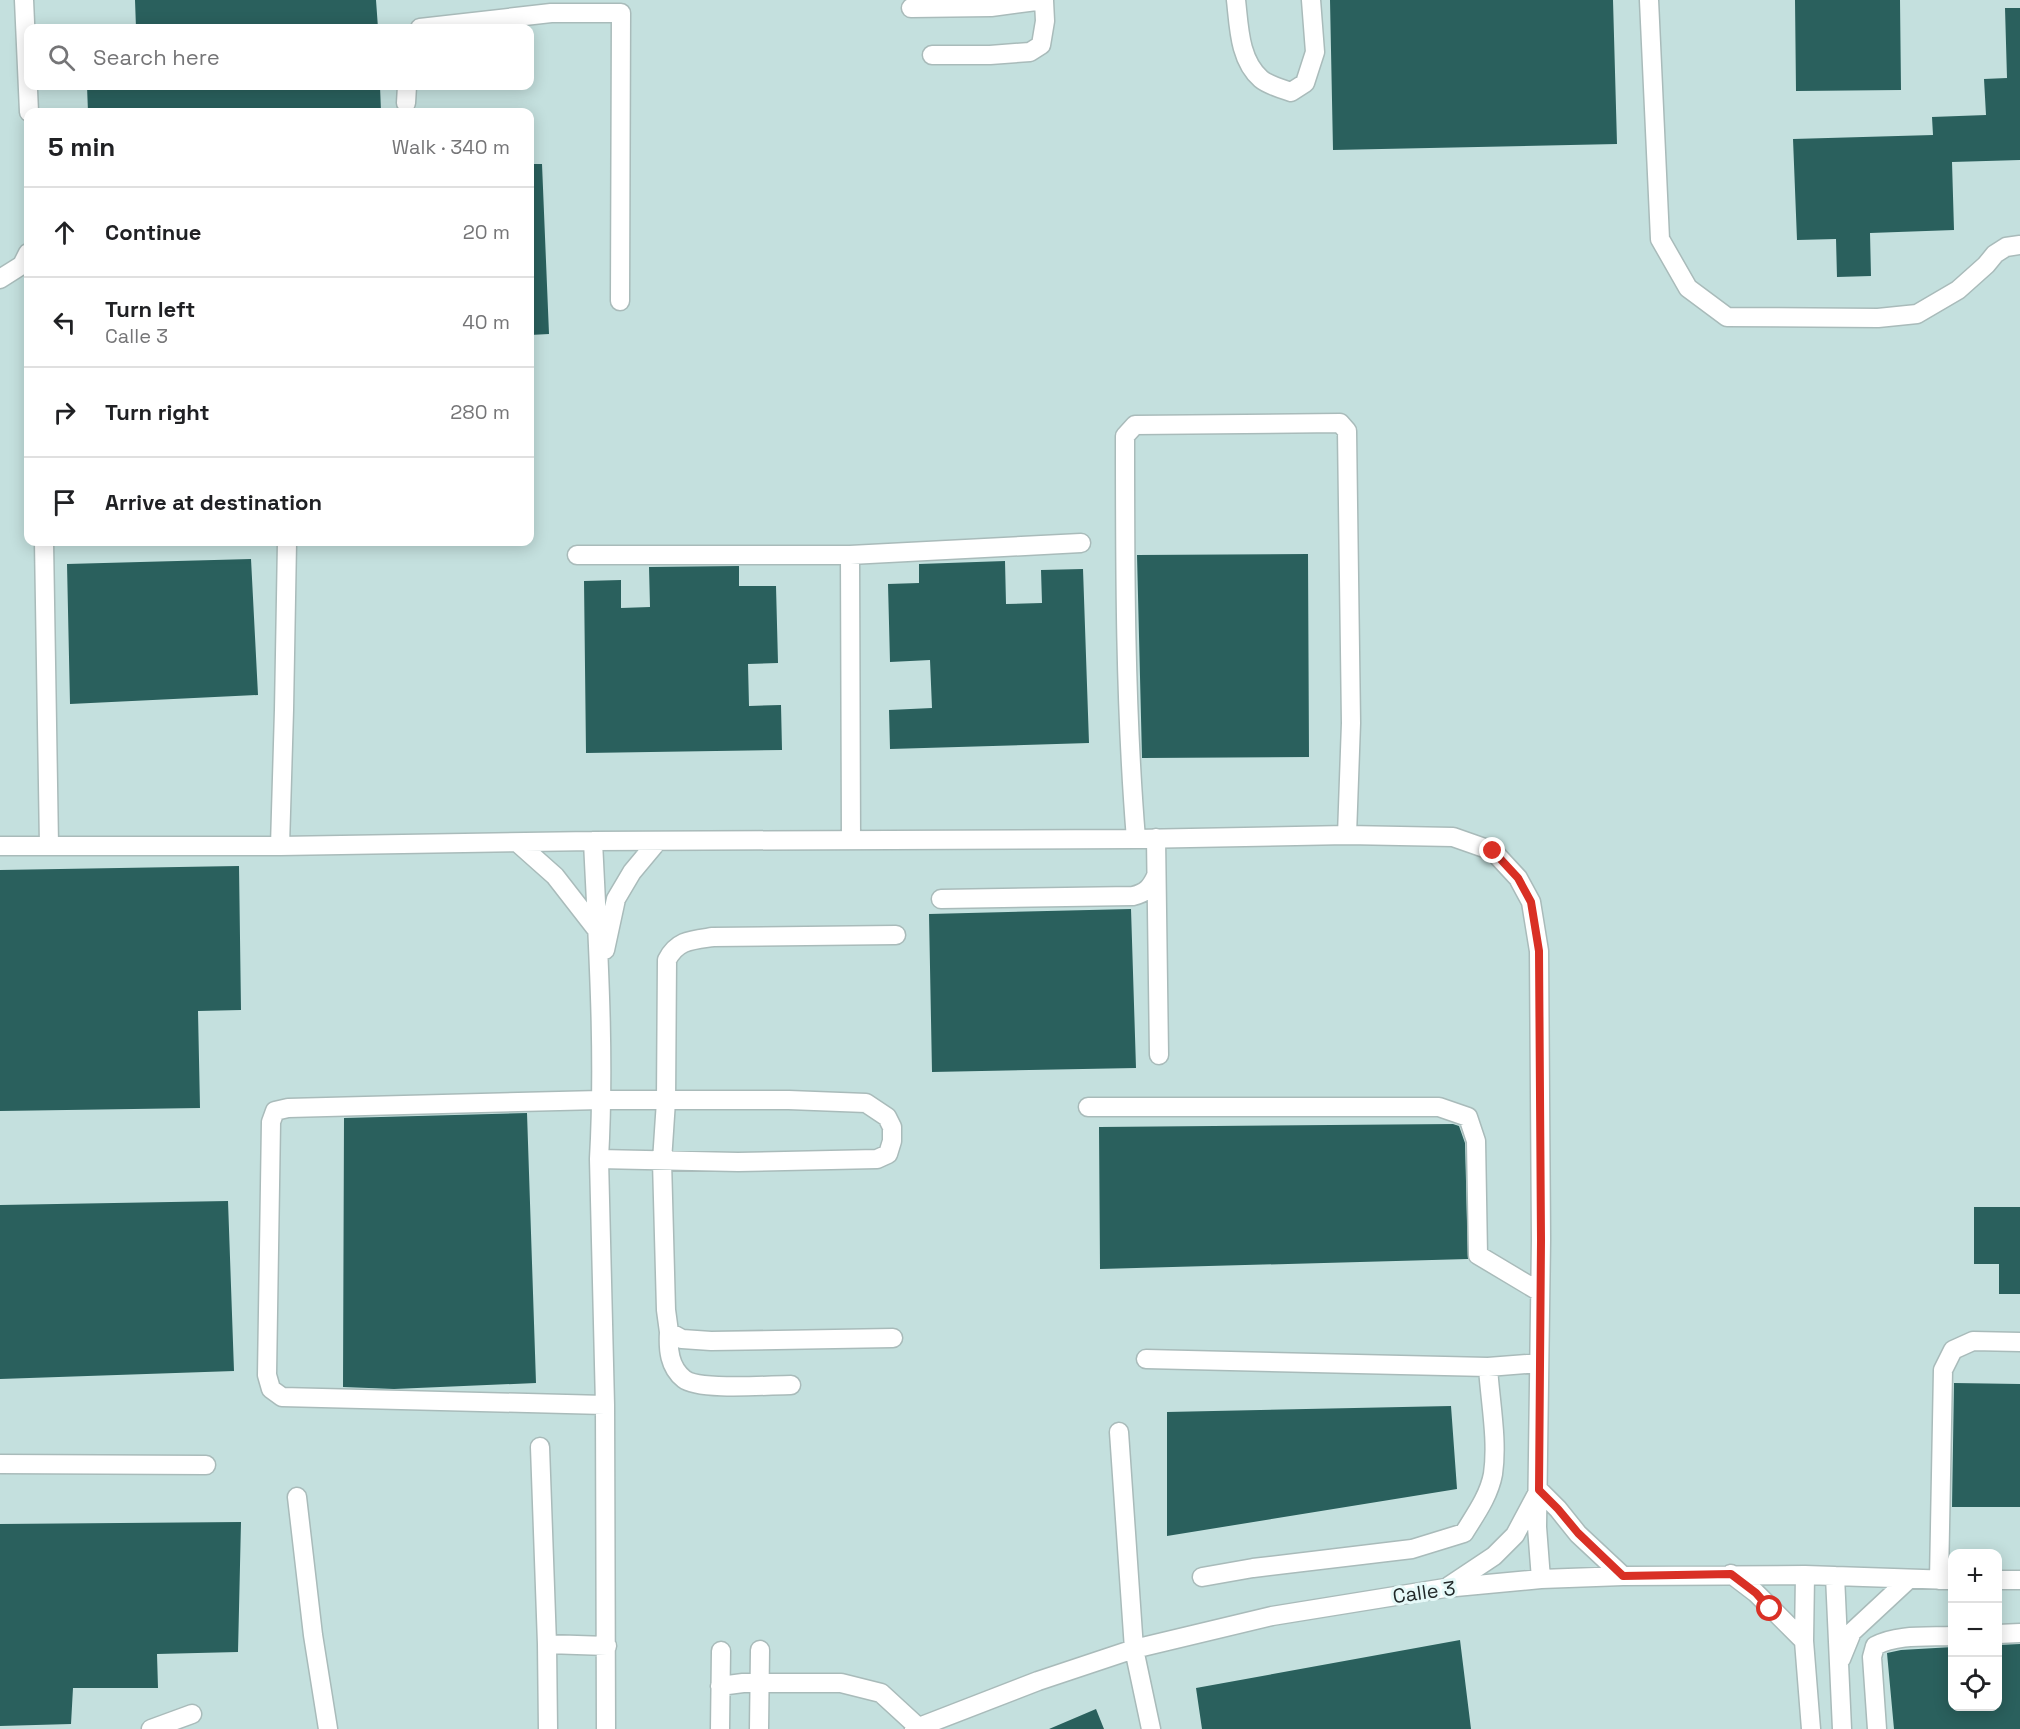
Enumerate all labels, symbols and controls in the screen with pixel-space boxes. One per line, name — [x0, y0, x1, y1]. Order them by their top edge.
search box — [24, 24, 534, 90]
icon: search — [45, 41, 78, 74]
text: Search here — [93, 43, 220, 71]
text: 5 min — [48, 130, 115, 164]
text: Walk · 340 m — [392, 134, 510, 160]
icon: ahead — [48, 216, 81, 249]
text: Continue — [105, 218, 201, 246]
text: 20 m — [463, 219, 510, 245]
text: Turn left — [105, 295, 195, 323]
icon: left — [48, 306, 81, 339]
text: 40 m — [462, 309, 510, 335]
text: Calle 3 — [105, 323, 168, 349]
icon: right — [48, 396, 81, 429]
text: Turn right — [105, 398, 210, 426]
text: 280 m — [450, 399, 510, 425]
icon: arrive — [48, 486, 81, 519]
text: Arrive at destination — [105, 488, 322, 516]
route end — [1479, 837, 1505, 863]
map controls — [1948, 1549, 2002, 1711]
button: + — [1948, 1549, 2002, 1603]
street label: Calle 3 — [1391, 1575, 1457, 1609]
route start — [1756, 1595, 1782, 1621]
button: − — [1948, 1603, 2002, 1657]
button: locate — [1948, 1657, 2002, 1711]

